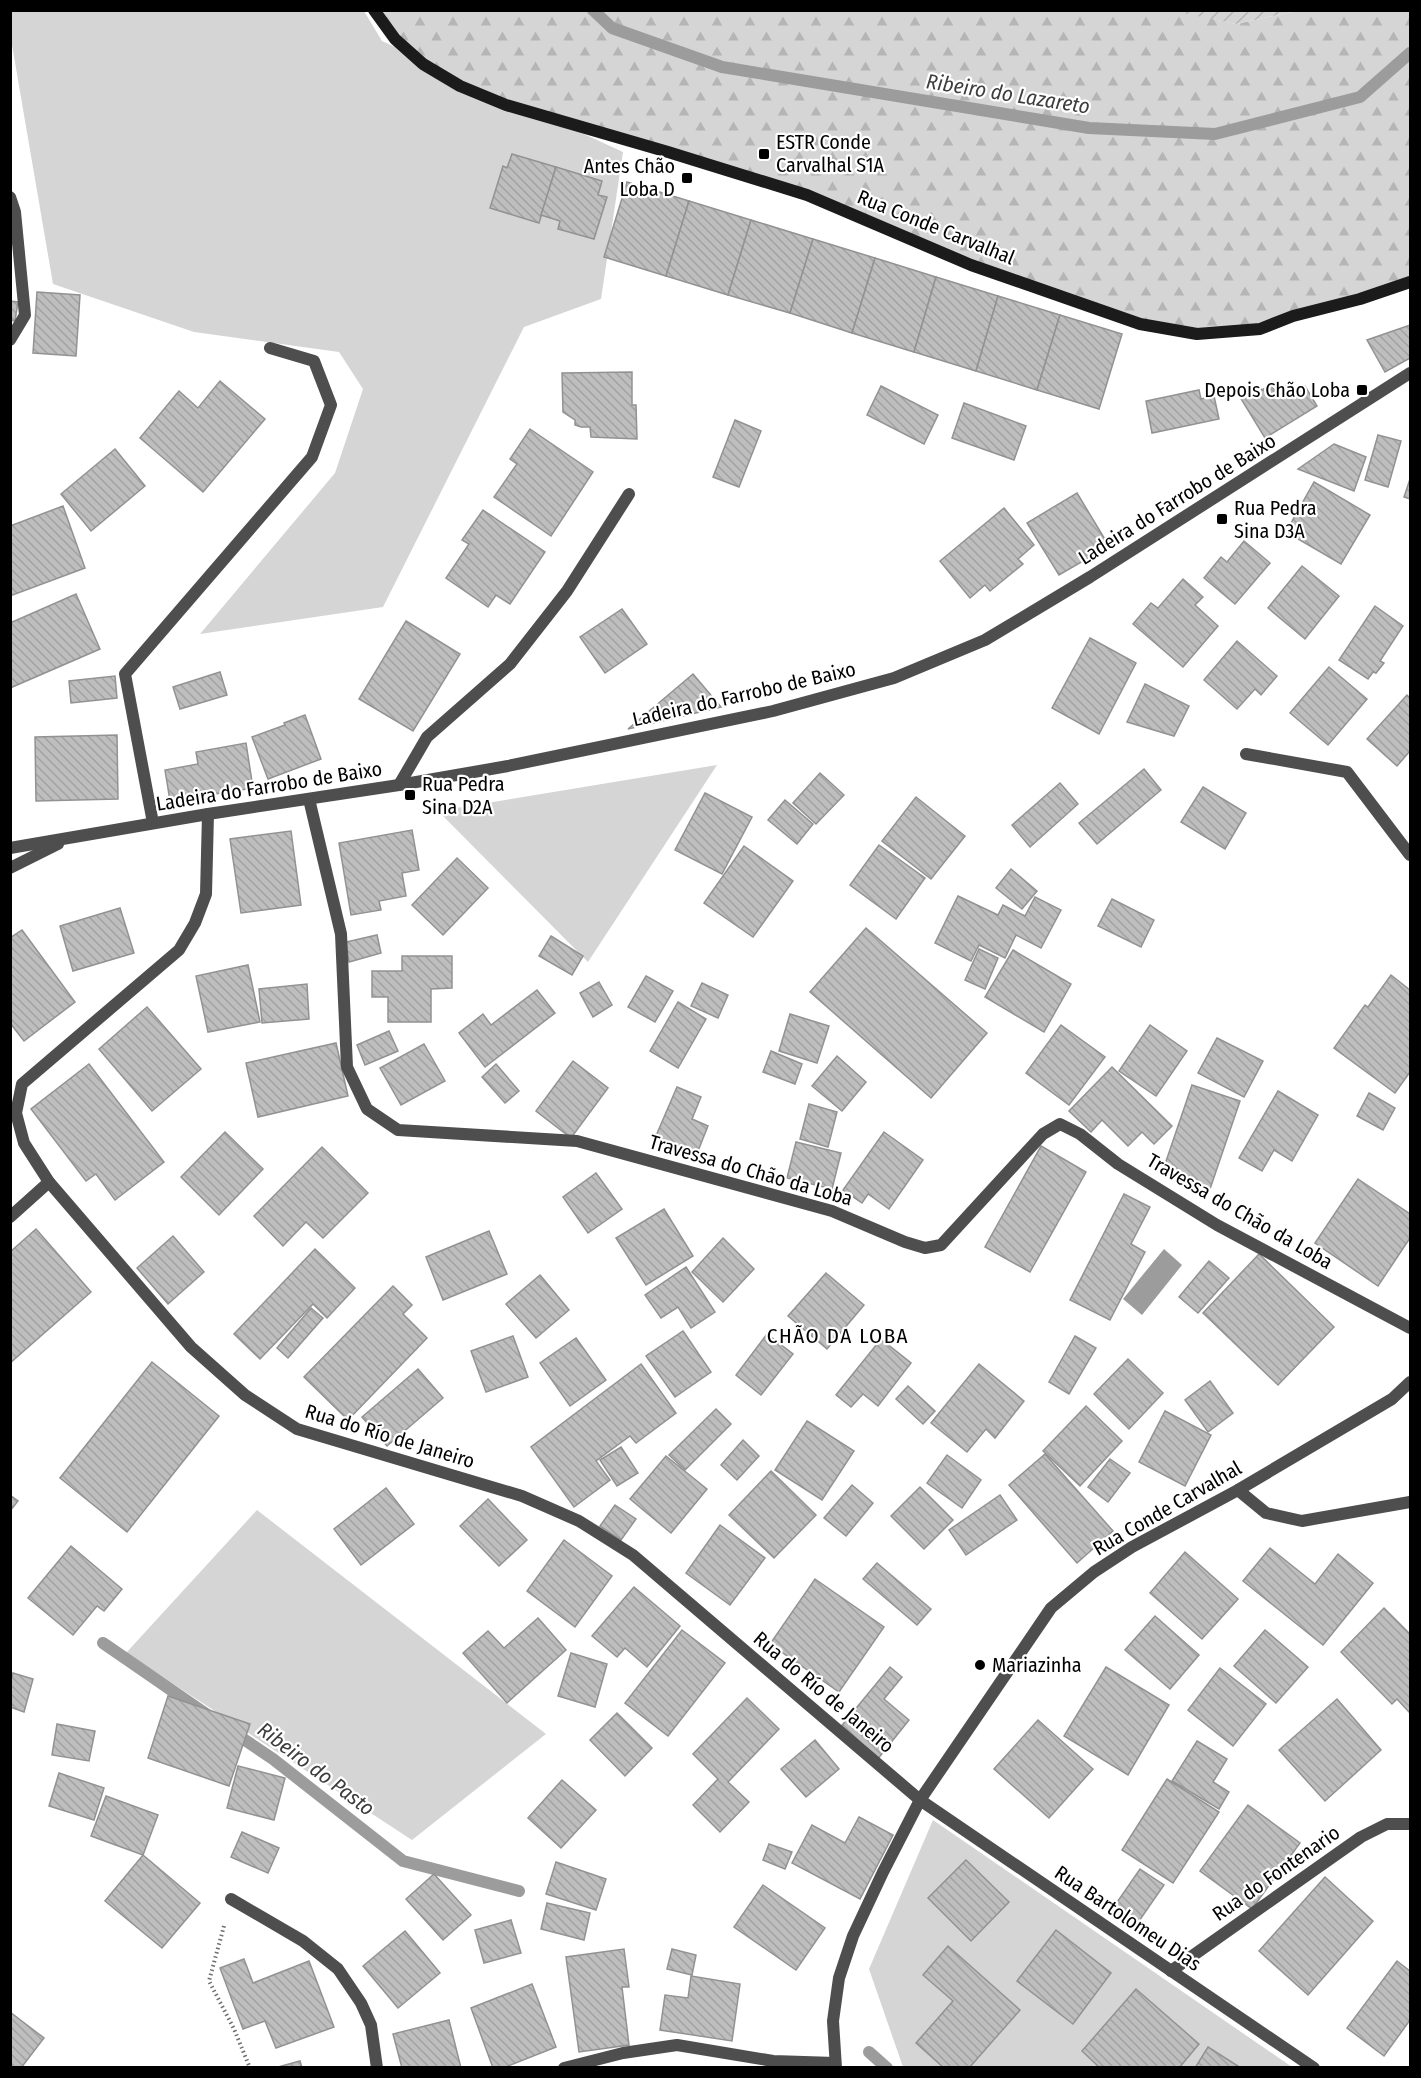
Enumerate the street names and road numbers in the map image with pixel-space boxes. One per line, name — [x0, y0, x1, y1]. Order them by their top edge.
street label: Rua Conde Carvalhal — [854, 184, 1018, 270]
street label: Ladeira do Farrobo de Baixo — [1074, 428, 1280, 570]
street label: Ladeira do Farrobo de Baixo — [630, 657, 858, 731]
street label: Ladeira do Farrobo de Baixo — [154, 756, 384, 816]
street label: Travessa do Chão da Loba — [647, 1129, 855, 1211]
street label: Travessa do Chão da Loba — [1143, 1148, 1337, 1274]
street label: Rua do Río de Janeiro — [302, 1399, 478, 1473]
street label: Rua Conde Carvalhal — [1088, 1456, 1246, 1560]
street label: Rua do Río de Janeiro — [749, 1626, 899, 1758]
street label: Rua do Fontenario — [1208, 1820, 1344, 1926]
street label: Rua Bartolomeu Dias — [1050, 1860, 1206, 1976]

